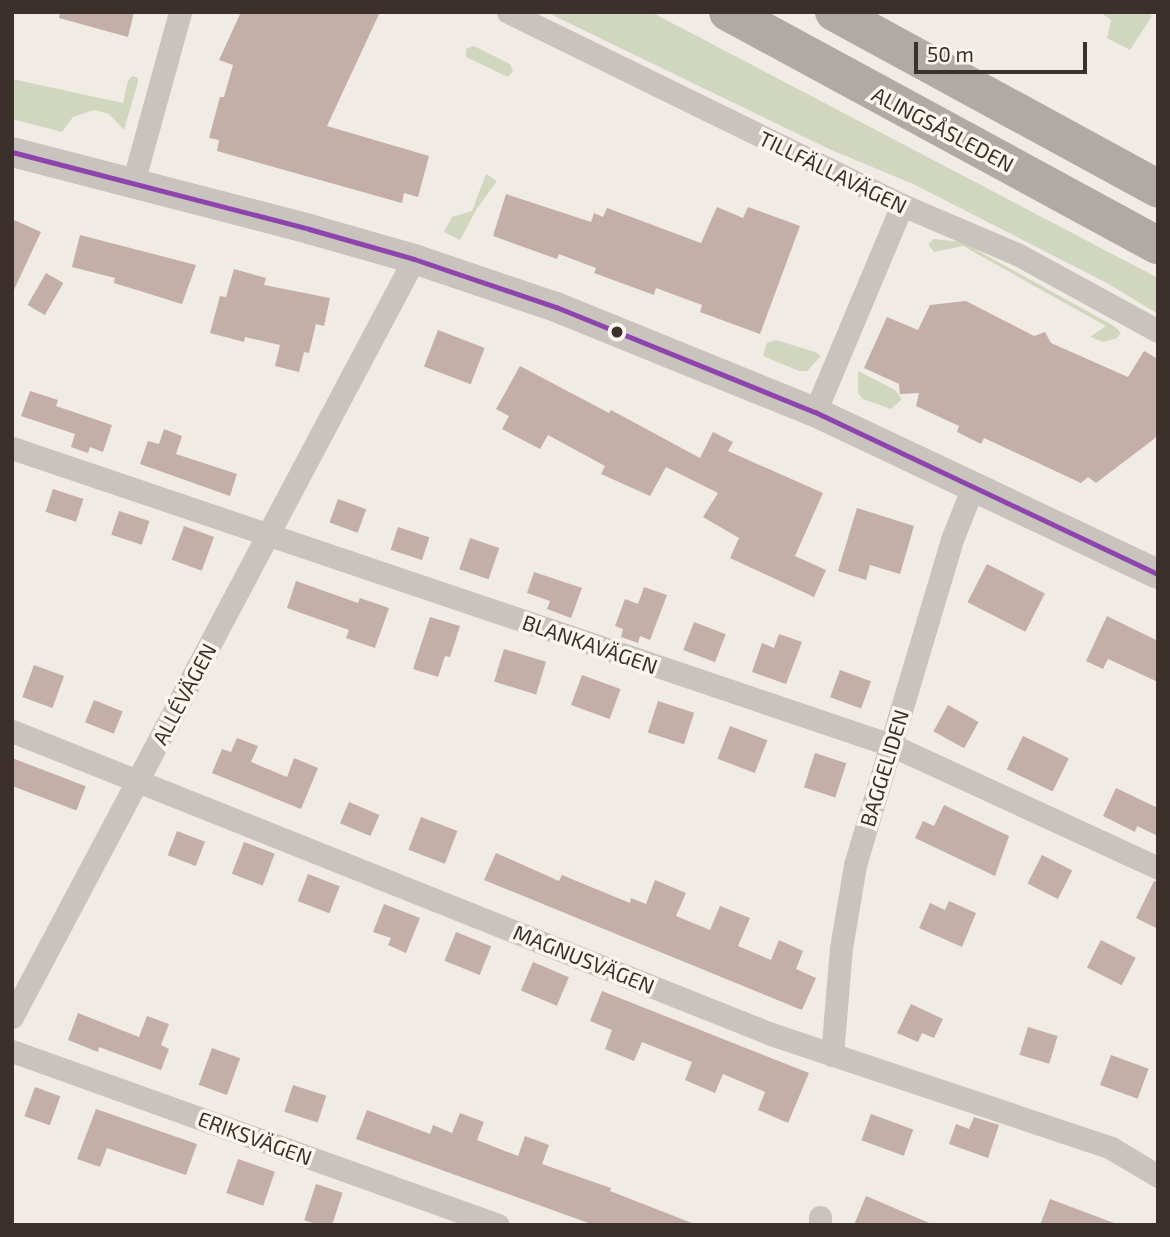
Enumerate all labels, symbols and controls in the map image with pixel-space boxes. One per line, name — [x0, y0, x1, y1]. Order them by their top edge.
scale bar — [918, 28, 1091, 72]
text: 50 m — [927, 41, 974, 66]
street label: ALINGSÅSLEDEN — [868, 81, 1018, 177]
street label: TILLFÄLLAVÄGEN — [755, 125, 911, 219]
unlabelled marker — [610, 325, 624, 339]
street label: BLANKAVÄGEN — [519, 609, 661, 679]
street label: ALLÉVÄGEN — [147, 639, 221, 749]
street label: BAGGELIDEN — [854, 706, 914, 830]
street label: MAGNUSVÄGEN — [510, 919, 658, 999]
street label: ERIKSVÄGEN — [195, 1106, 315, 1170]

